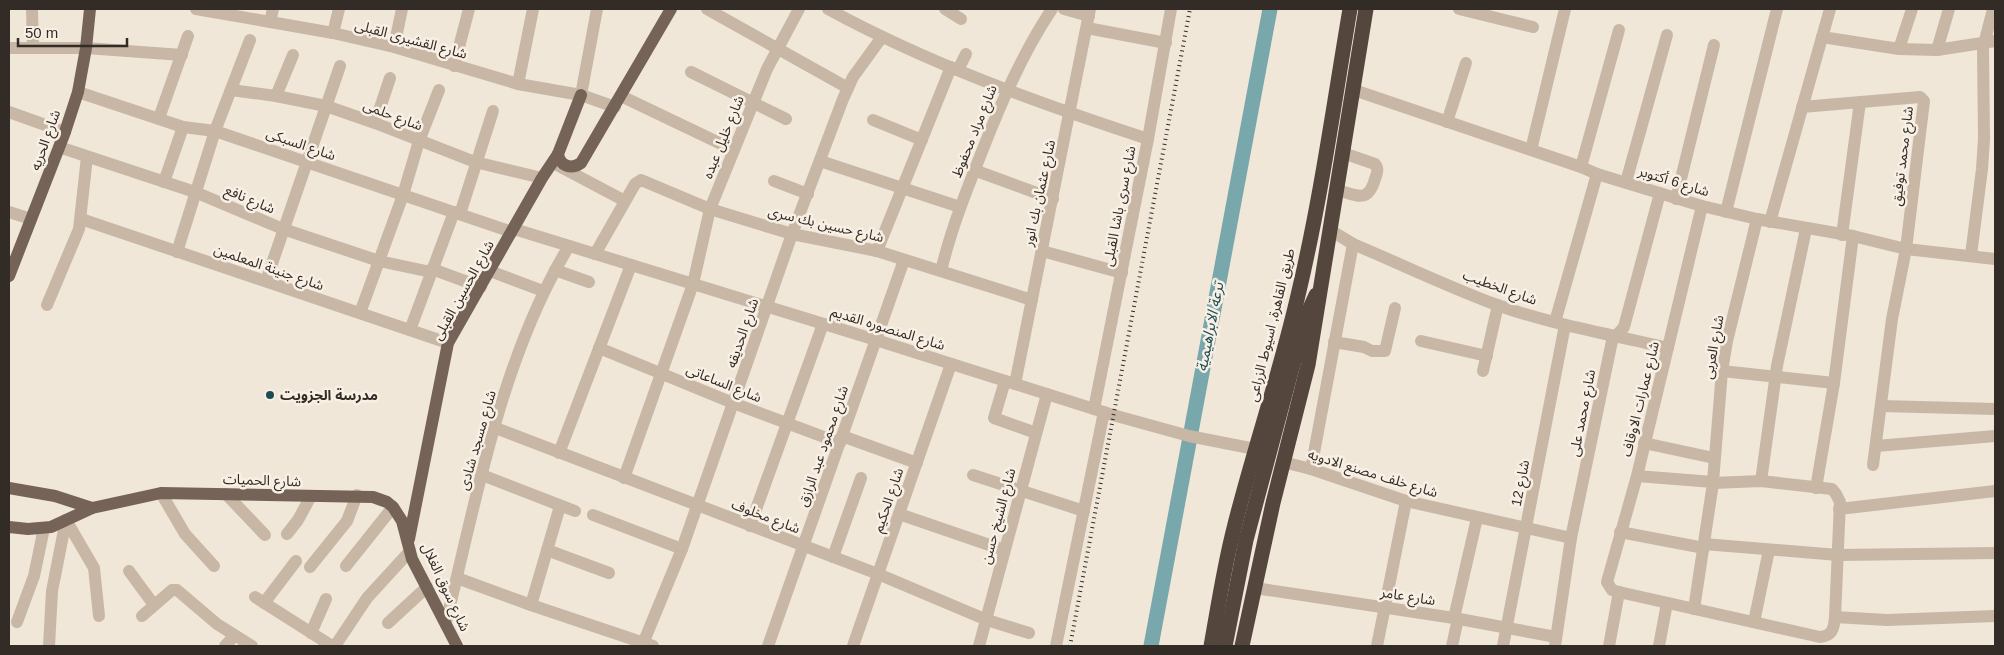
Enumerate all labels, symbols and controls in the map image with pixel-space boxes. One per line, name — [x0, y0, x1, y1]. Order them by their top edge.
scale bar — [18, 15, 126, 47]
street label: شارع القشيرى القبلى — [352, 16, 469, 65]
text: 50 m — [25, 24, 58, 41]
street label: شارع مراد محفوظ — [948, 82, 1003, 181]
street label: شارع خليل عبده — [699, 93, 750, 182]
street label: شارع حلمى — [360, 96, 425, 136]
street label: شارع محمد توفيق — [1888, 105, 1919, 207]
street label: شارع الحريه — [27, 108, 66, 173]
street label: شارع السبكى — [263, 125, 338, 166]
street label: شارع عثمان بك انور — [1020, 138, 1061, 249]
street label: شارع سرى باشا القبلى — [1099, 144, 1141, 268]
street label: شارع 6 أكتوبر — [1635, 162, 1712, 202]
street label: شارع نافع — [221, 181, 277, 219]
street label: شارع حسين بك سرى — [766, 203, 885, 248]
street label: شارع الحسين القبلى — [429, 237, 500, 344]
street label: شارع جنينة المعلمين — [211, 241, 326, 296]
street label: طريق القاهرة, اسيوط الزراعى — [1244, 247, 1300, 404]
street label: شارع الخطيب — [1460, 266, 1539, 311]
water label: ترعة الابراهيمية — [1193, 278, 1228, 373]
street label: شارع الحديقه — [723, 296, 764, 371]
street label: شارع المنصوره القديم — [828, 303, 947, 356]
street label: شارع العربى — [1700, 314, 1729, 381]
street label: شارع عمارات الاوقاف — [1618, 340, 1665, 459]
street label: شارع الساعاتى — [683, 361, 764, 408]
street label: شارع محمد على — [1566, 368, 1601, 458]
street label: شارع محمود عبد الرازق — [795, 383, 854, 510]
place label: مدرسة الجزويت — [280, 387, 378, 404]
street label: شارع مسجد شادى — [455, 388, 502, 493]
marker: مدرسة الجزويت — [264, 389, 276, 401]
street label: شارع خلف مصنع الادويه — [1305, 446, 1440, 503]
street label: شارع 12 — [1508, 459, 1535, 508]
street label: شارع الحكيم — [869, 466, 909, 535]
street label: شارع الشيخ حسن — [978, 466, 1021, 566]
street label: شارع الحميات — [222, 471, 301, 492]
street label: شارع مخلوف — [728, 496, 803, 539]
street label: شارع سوق الغلال — [416, 540, 474, 635]
street label: شارع عامر — [1378, 584, 1437, 611]

